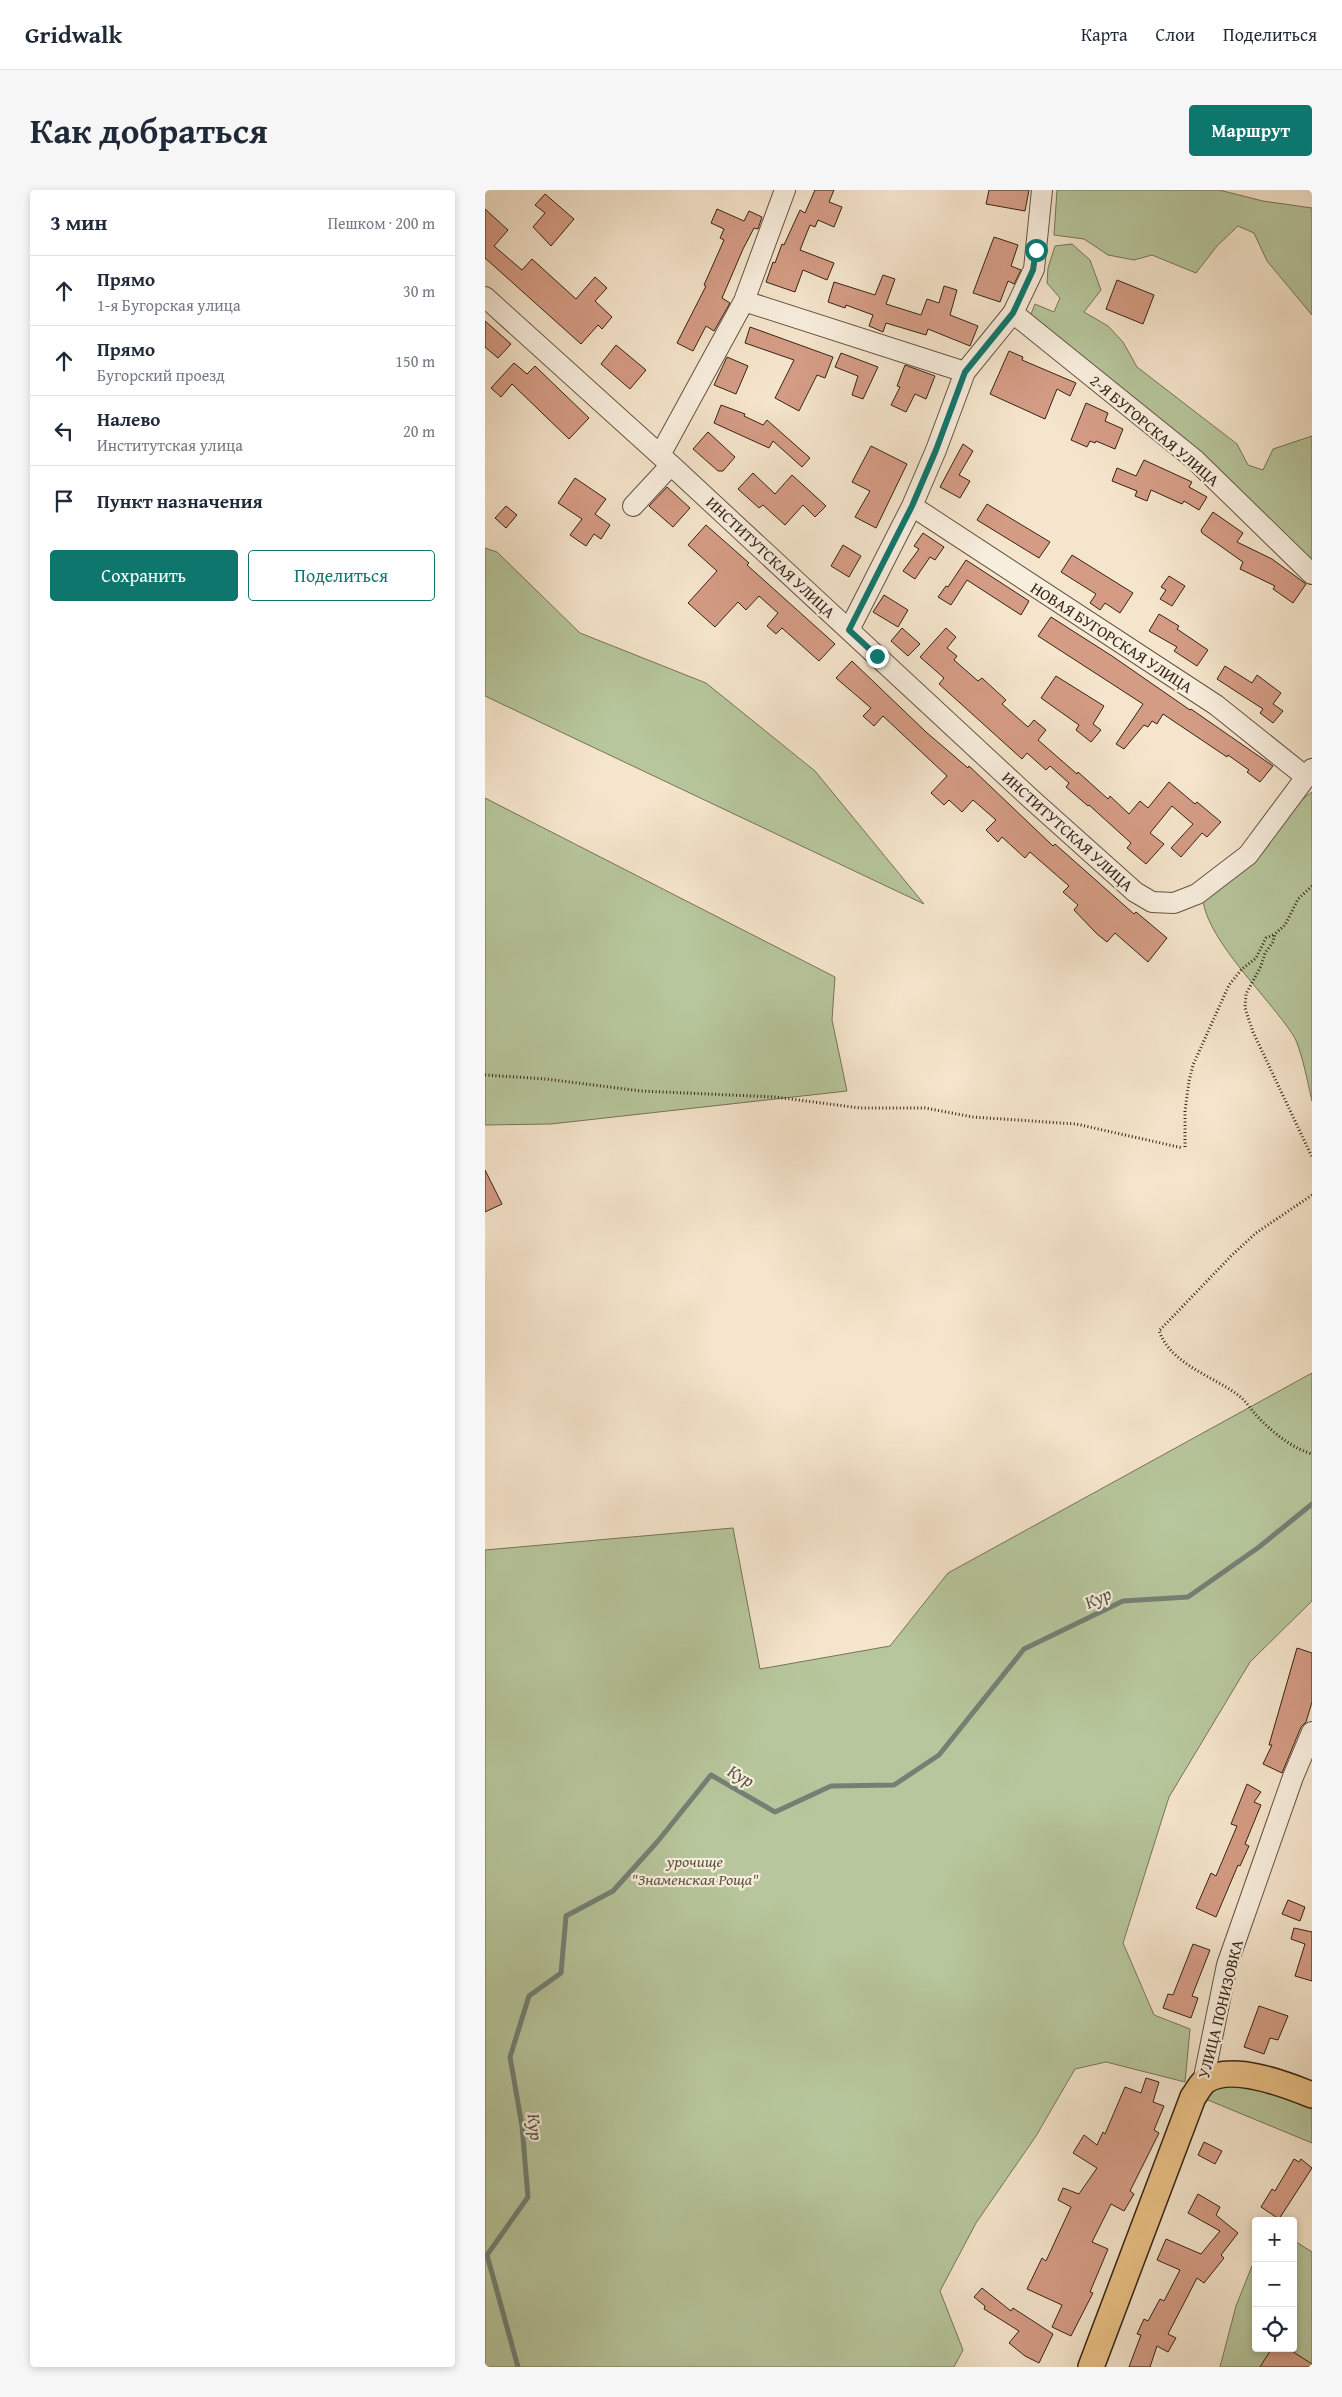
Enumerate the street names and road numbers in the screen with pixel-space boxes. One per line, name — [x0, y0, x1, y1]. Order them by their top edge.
street label: 2-Я БУГОРСКАЯ УЛИЦА — [1085, 368, 1225, 492]
street label: ИНСТИТУТСКАЯ УЛИЦА — [701, 490, 841, 624]
street label: НОВАЯ БУГОРСКАЯ УЛИЦА — [1026, 576, 1198, 699]
street label: ИНСТИТУТСКАЯ УЛИЦА — [997, 765, 1139, 897]
street label: УЛИЦА ПОНИЗОВКА — [1191, 1937, 1249, 2081]

